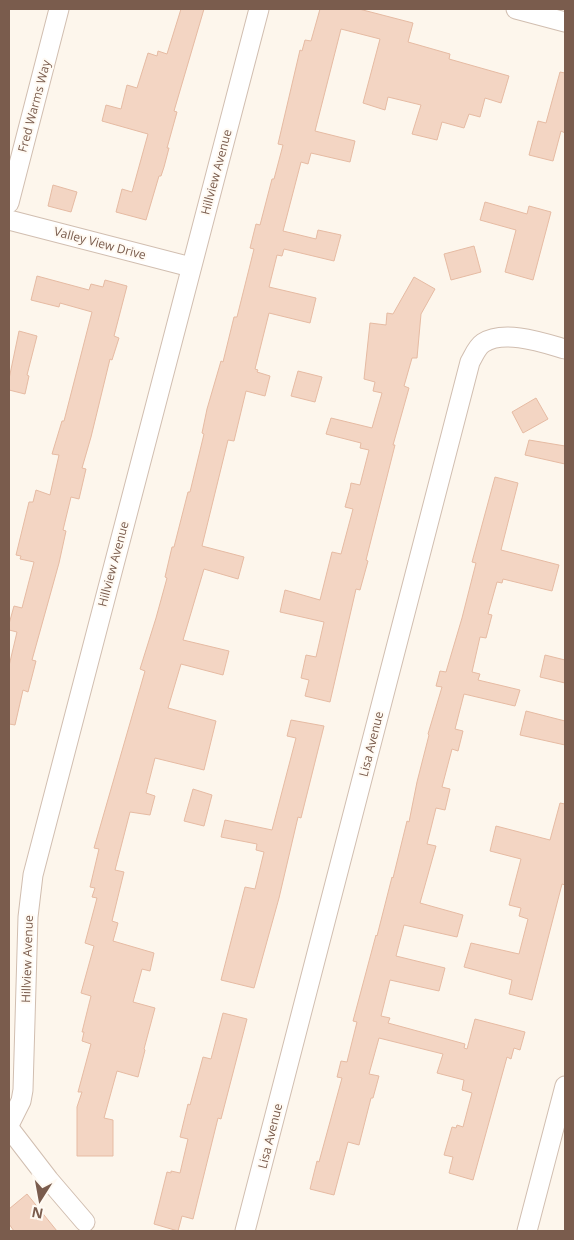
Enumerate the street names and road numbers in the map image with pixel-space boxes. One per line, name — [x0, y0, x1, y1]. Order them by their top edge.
street label: Fred Warms Way — [14, 57, 55, 154]
street label: Hillview Avenue — [196, 127, 236, 217]
street label: Valley View Drive — [52, 223, 148, 264]
street label: Hillview Avenue — [93, 519, 133, 609]
street label: Lisa Avenue — [355, 709, 387, 778]
street label: Hillview Avenue — [17, 915, 37, 1003]
street label: Lisa Avenue — [254, 1101, 286, 1170]

